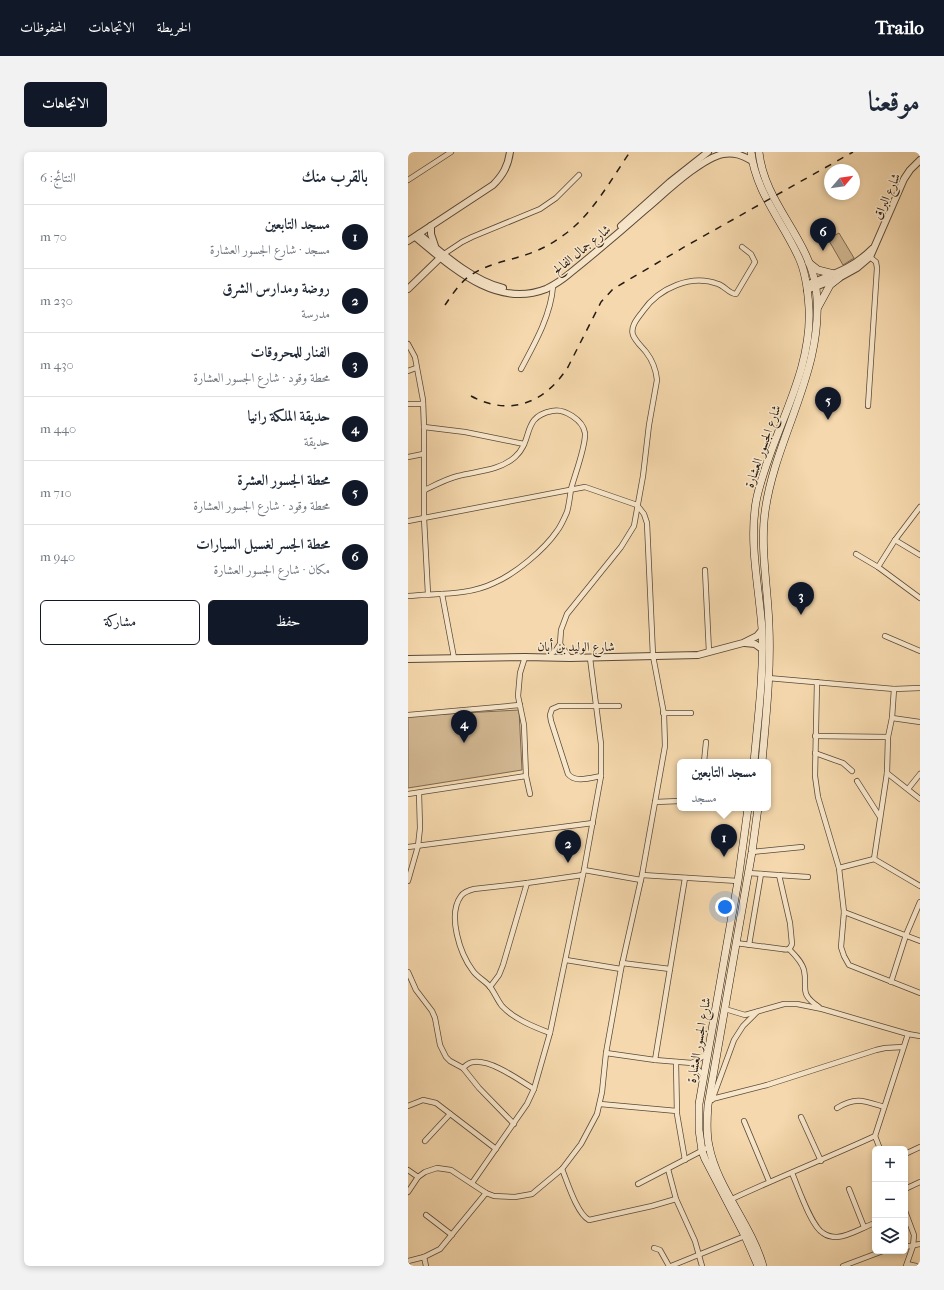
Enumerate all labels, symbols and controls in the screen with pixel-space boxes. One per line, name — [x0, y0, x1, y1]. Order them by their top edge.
text: Trailo — [875, 17, 924, 39]
text: المحفوظات — [20, 19, 66, 36]
text: الاتجاهات — [88, 19, 135, 36]
text: الخريطة — [157, 19, 191, 36]
button: الاتجاهات — [24, 82, 107, 127]
text: موقعنا — [868, 85, 920, 118]
north arrow — [824, 164, 860, 200]
text: بالقرب منك — [302, 166, 368, 186]
text: النتائج: 6 — [40, 170, 76, 185]
street label: شارع البراق — [870, 171, 907, 223]
text: مسجد التابعين — [265, 215, 330, 233]
pin: 6 — [810, 218, 836, 251]
street label: شارع جمال الفالح — [549, 221, 616, 281]
text: 70 m — [40, 229, 67, 244]
text: 1 — [353, 229, 357, 244]
text: مسجد · شارع الجسور العشارة — [210, 242, 330, 257]
text: روضة ومدارس الشرق — [222, 279, 330, 297]
text: 230 m — [40, 293, 73, 308]
text: 2 — [352, 293, 358, 308]
text: مدرسة — [301, 306, 330, 321]
text: الفنار للمحروقات — [251, 343, 330, 361]
text: 430 m — [40, 357, 74, 372]
text: 3 — [352, 357, 358, 372]
text: محطة وقود · شارع الجسور العشارة — [193, 370, 330, 385]
pin: 5 — [815, 387, 841, 420]
street label: شارع الجسور العشارة — [741, 403, 787, 491]
text: حديقة الملكة رانيا — [248, 407, 330, 425]
text: 440 m — [40, 421, 76, 436]
text: 4 — [351, 421, 359, 436]
text: حديقة — [304, 434, 330, 449]
text: محطة الجسور العشرة — [237, 471, 330, 489]
text: 710 m — [40, 485, 72, 500]
text: 5 — [352, 485, 358, 500]
text: محطة وقود · شارع الجسور العشارة — [193, 498, 330, 513]
text: محطة الجسر لغسيل السيارات — [196, 535, 330, 553]
text: 940 m — [40, 549, 75, 564]
text: 6 — [351, 549, 359, 564]
text: مكان · شارع الجسور العشارة — [214, 562, 330, 577]
pin: 3 — [788, 582, 814, 615]
button: مشاركة — [40, 600, 200, 645]
button: حفظ — [208, 600, 368, 645]
street label: شارع الوليد بن أبان — [537, 638, 615, 658]
pin: 4 — [451, 710, 477, 743]
popup — [677, 759, 771, 811]
text: مسجد التابعين — [691, 763, 757, 781]
text: مسجد — [691, 790, 717, 805]
pin: 1 — [711, 824, 737, 857]
pin: 2 — [555, 830, 581, 863]
your location — [715, 897, 735, 917]
street label: شارع الجسور العشارة — [684, 996, 717, 1085]
map controls — [872, 1146, 908, 1254]
button: + — [872, 1146, 908, 1182]
button: − — [872, 1182, 908, 1218]
button: layers — [872, 1218, 908, 1254]

